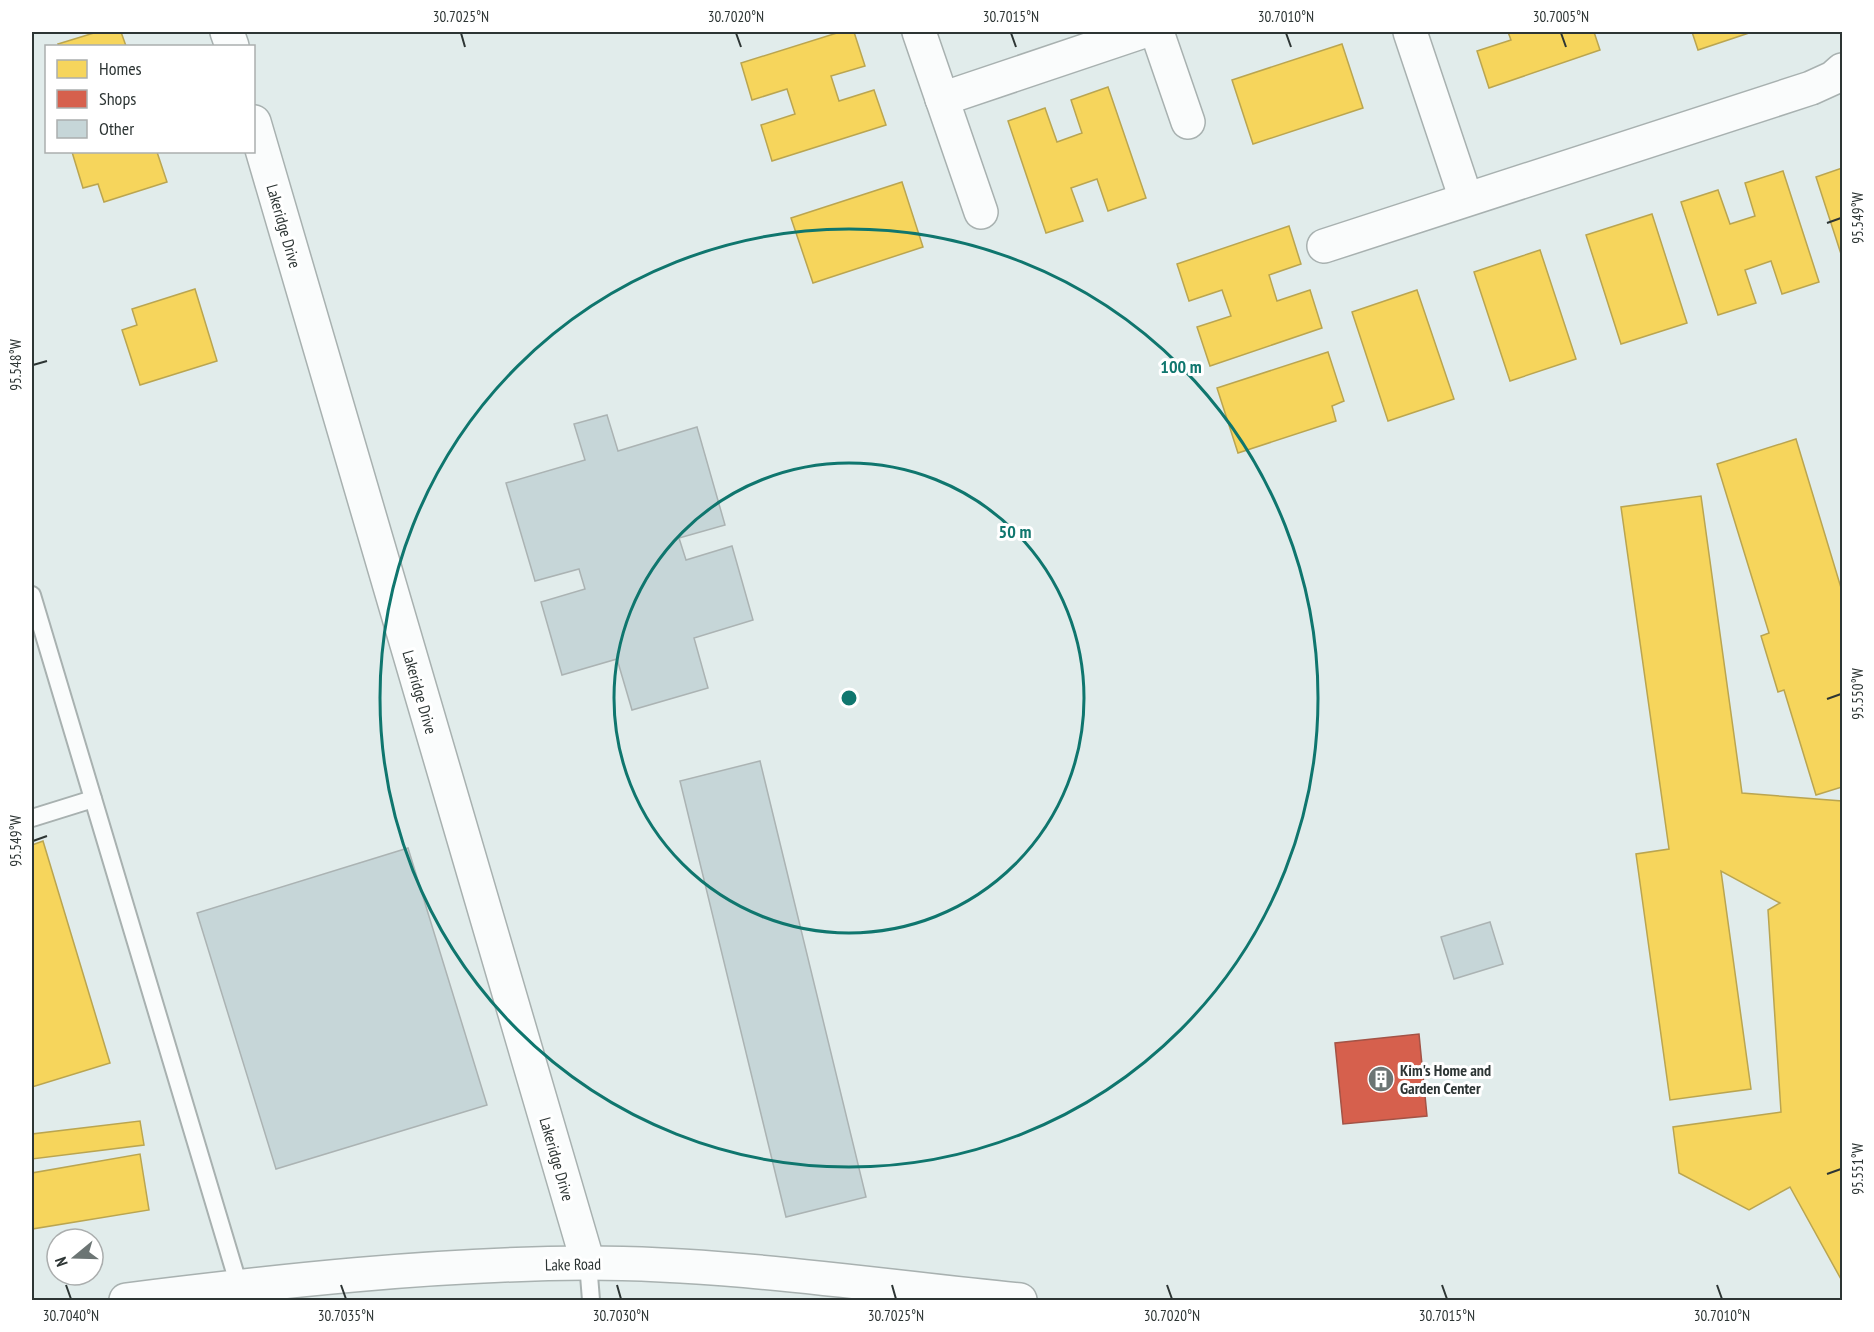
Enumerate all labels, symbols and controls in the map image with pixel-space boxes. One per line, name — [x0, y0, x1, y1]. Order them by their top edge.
text: 30.7025°N — [433, 7, 489, 26]
text: 30.7020°N — [708, 7, 764, 26]
text: 30.7015°N — [983, 7, 1039, 26]
text: 30.7010°N — [1258, 7, 1314, 26]
text: 30.7005°N — [1533, 7, 1589, 26]
legend — [45, 45, 255, 153]
text: Homes — [99, 57, 142, 80]
text: Shops — [99, 87, 136, 110]
text: Other — [99, 117, 134, 140]
street label: Lakeridge Drive — [263, 182, 305, 270]
text: 95.549°W — [1848, 192, 1867, 244]
text: 95.548°W — [6, 339, 25, 391]
text: 100 m — [1160, 355, 1202, 378]
text: 50 m — [999, 520, 1031, 543]
street label: Lakeridge Drive — [399, 648, 441, 736]
text: 95.550°W — [1848, 668, 1867, 720]
centre of rings — [839, 688, 859, 708]
text: 95.549°W — [6, 815, 25, 867]
place label: Kim's Home and Garden Center — [1400, 1060, 1491, 1098]
building icon: Kim's Home and Garden Center — [1366, 1064, 1396, 1094]
street label: Lakeridge Drive — [536, 1115, 578, 1203]
text: 95.551°W — [1848, 1143, 1867, 1195]
north arrow — [45, 1227, 105, 1287]
street label: Lake Road — [545, 1254, 601, 1274]
text: N — [50, 1255, 72, 1269]
text: 30.7040°N — [43, 1306, 99, 1325]
text: 30.7035°N — [318, 1306, 374, 1325]
text: 30.7030°N — [593, 1306, 649, 1325]
text: 30.7025°N — [868, 1306, 924, 1325]
text: 30.7020°N — [1144, 1306, 1200, 1325]
text: 30.7015°N — [1419, 1306, 1475, 1325]
text: 30.7010°N — [1694, 1306, 1750, 1325]

